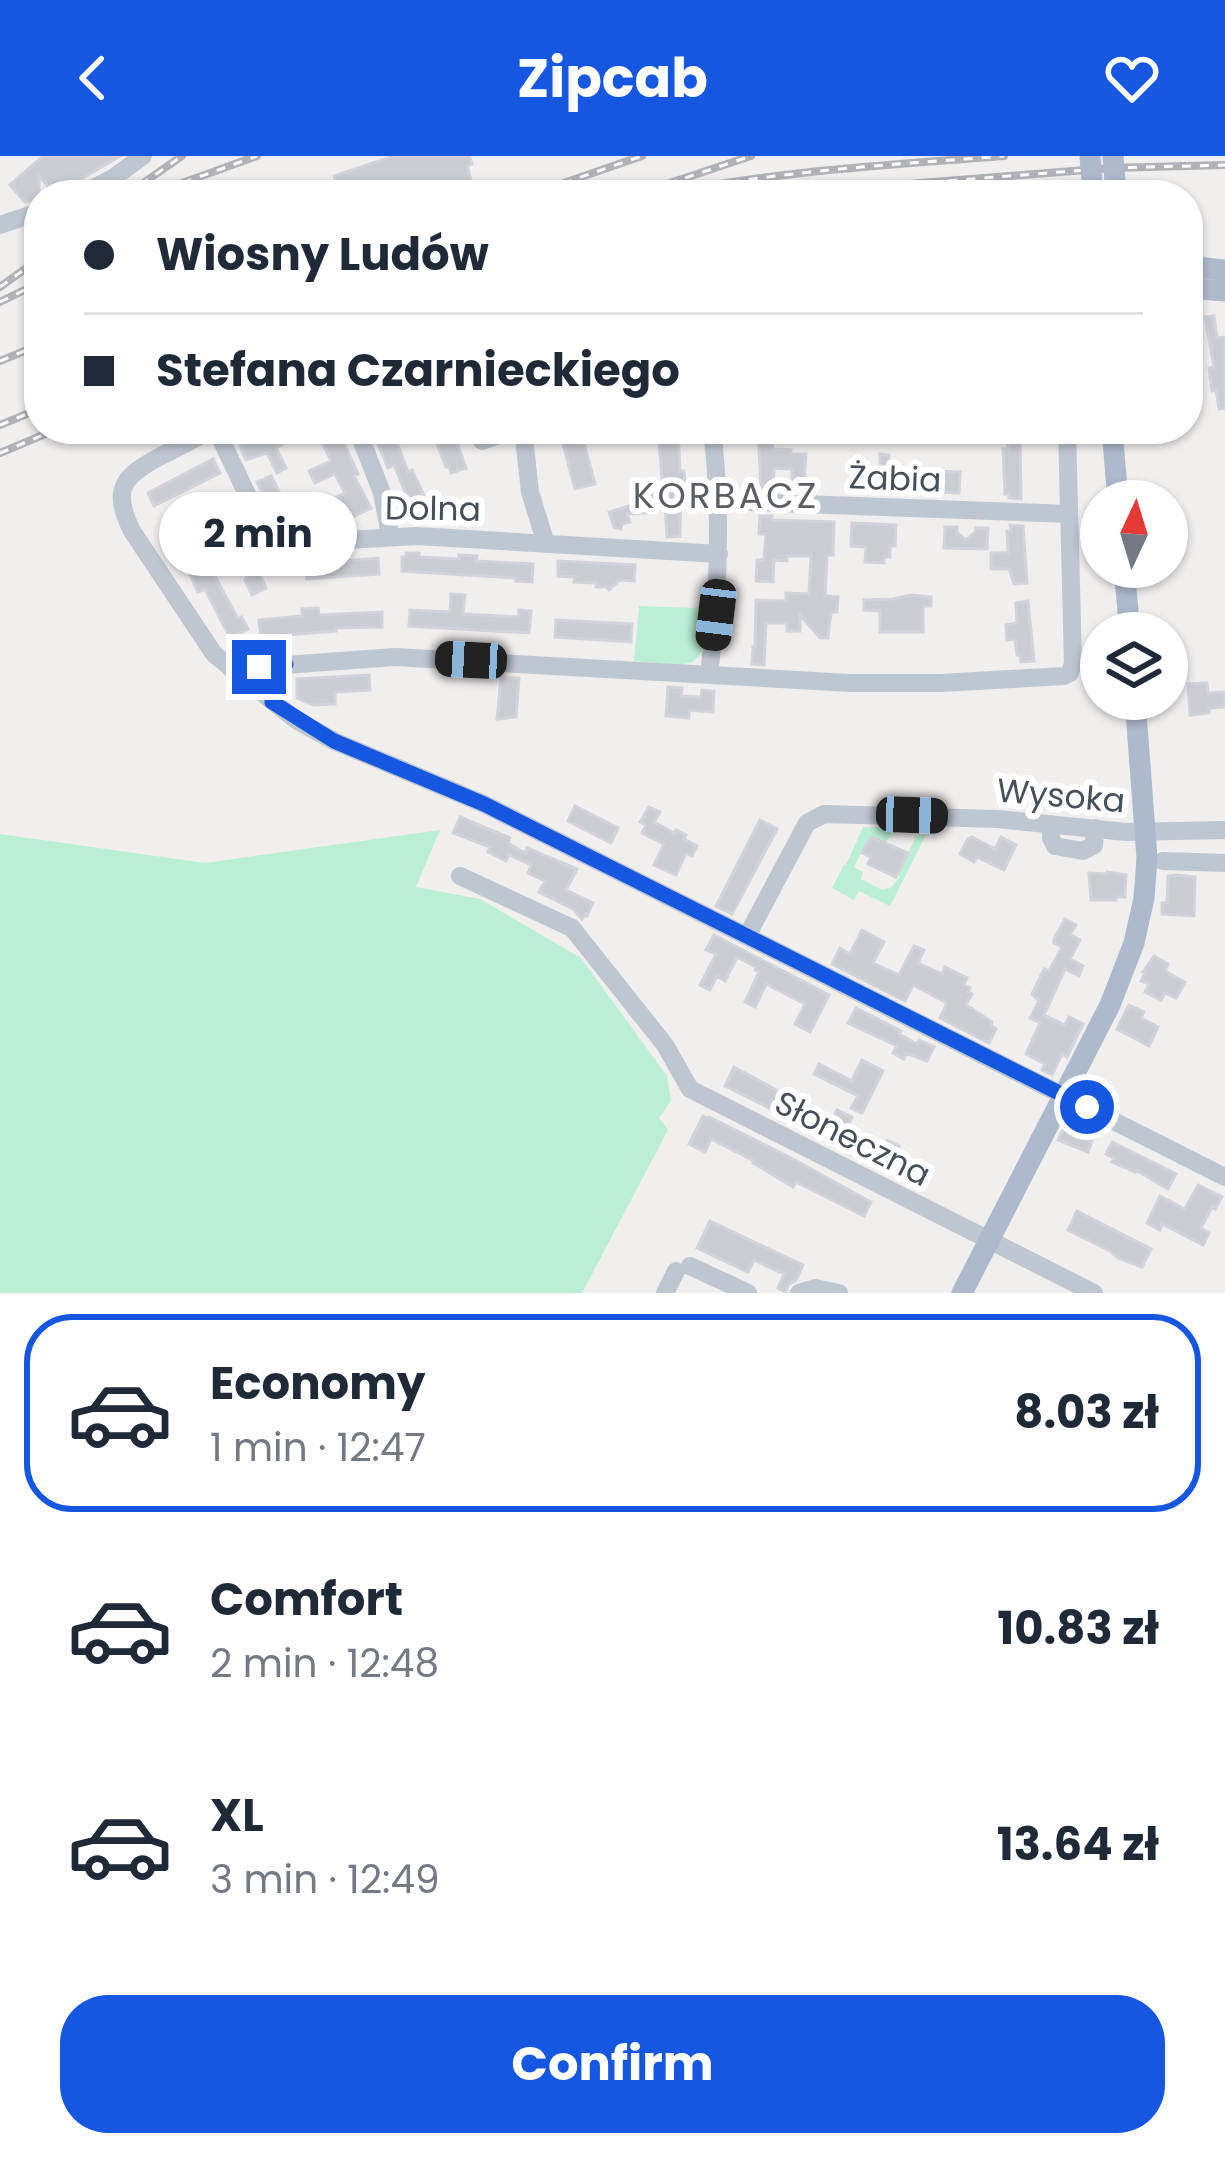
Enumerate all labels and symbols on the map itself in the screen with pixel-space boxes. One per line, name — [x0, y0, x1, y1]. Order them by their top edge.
street label: Żabia — [848, 453, 942, 504]
district label: KORBACZ — [633, 470, 819, 521]
north arrow — [1080, 480, 1188, 588]
street label: Dolna — [385, 484, 481, 533]
callout: 2 min — [160, 493, 358, 577]
car — [694, 577, 738, 653]
route end — [232, 640, 286, 694]
car — [434, 640, 508, 680]
street label: Wysoka — [995, 766, 1127, 825]
car — [875, 796, 949, 834]
street label: Słoneczna — [767, 1079, 939, 1198]
route start — [1060, 1080, 1114, 1134]

